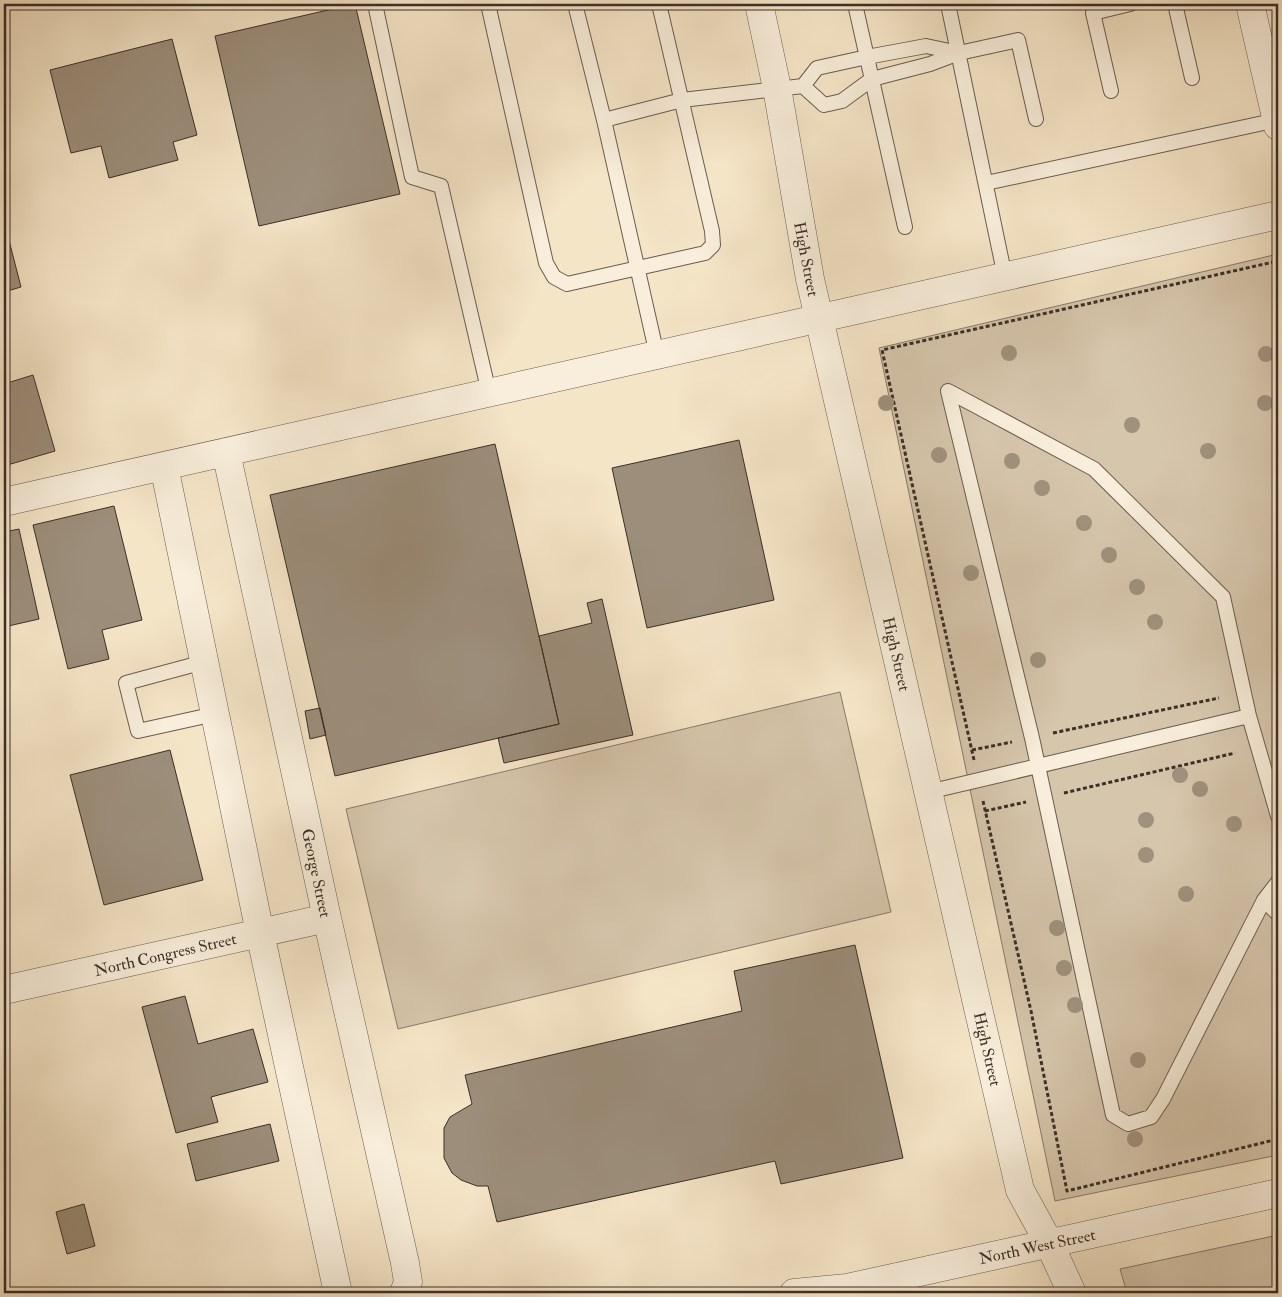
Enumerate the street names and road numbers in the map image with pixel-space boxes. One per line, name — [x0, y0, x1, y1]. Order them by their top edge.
street label: High Street — [789, 220, 823, 298]
street label: High Street — [878, 615, 914, 693]
street label: George Street — [297, 827, 335, 919]
street label: North Congress Street — [92, 929, 238, 981]
street label: High Street — [969, 1010, 1005, 1088]
street label: North West Street — [977, 1225, 1097, 1269]

